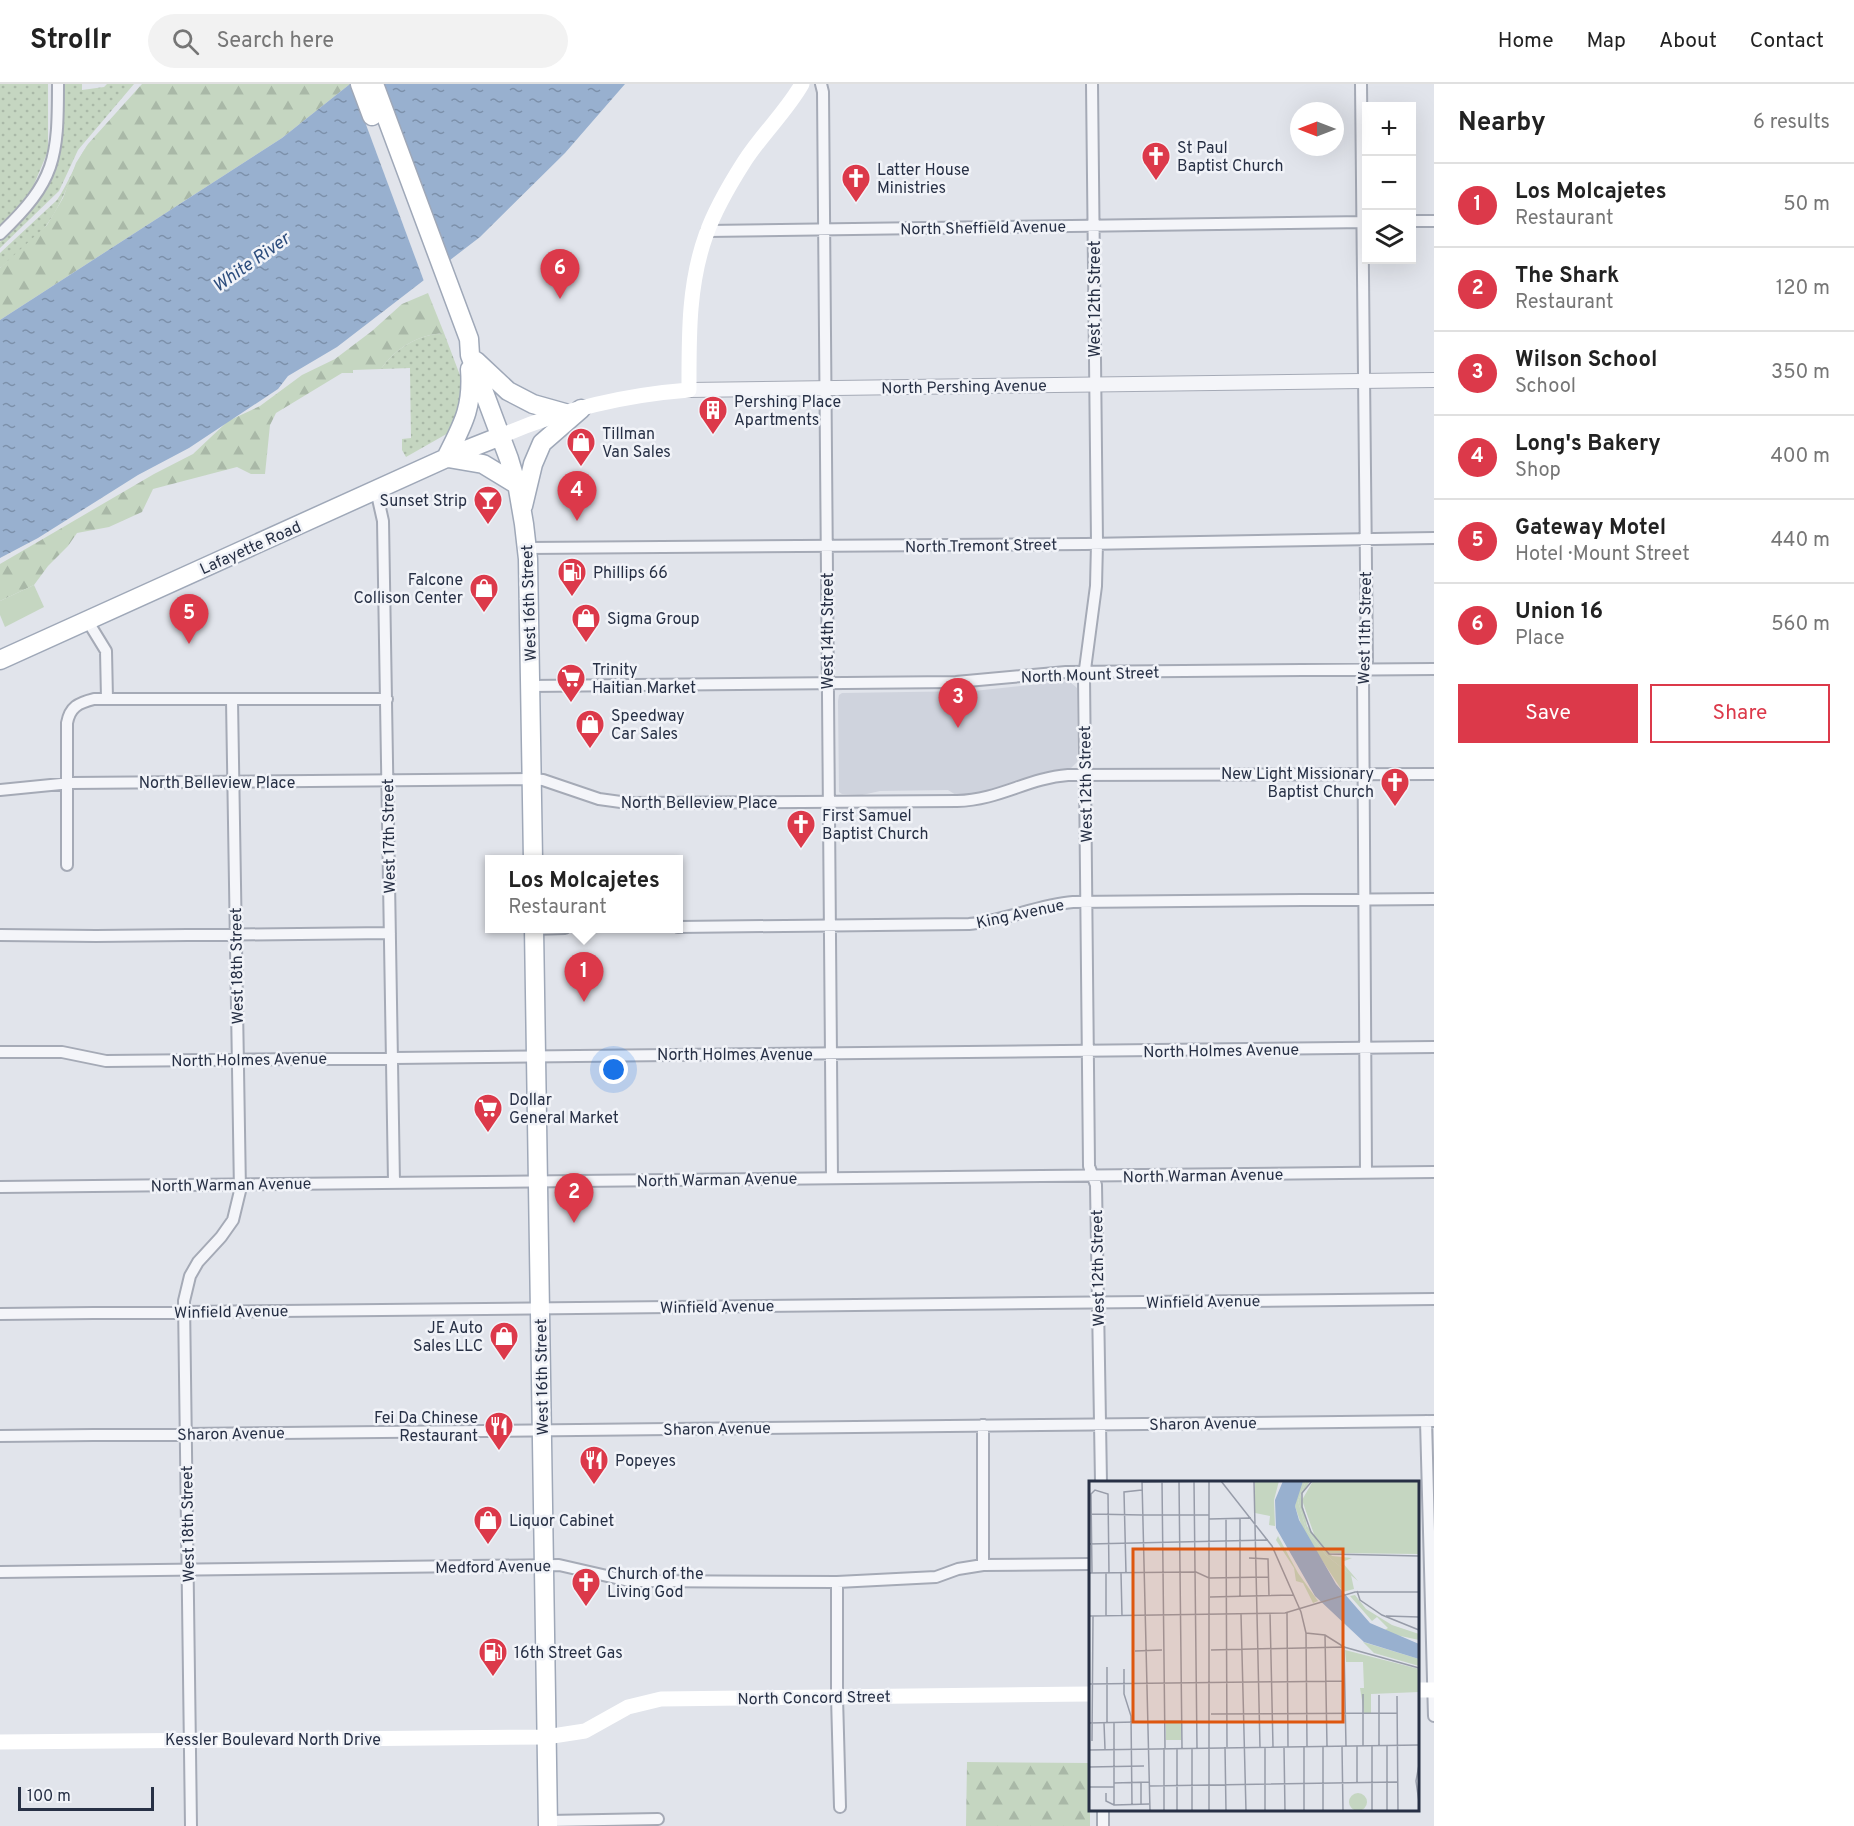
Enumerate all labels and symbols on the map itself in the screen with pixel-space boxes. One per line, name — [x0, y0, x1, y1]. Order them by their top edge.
north arrow — [1290, 102, 1344, 156]
place label: St Paul Baptist Church — [1177, 139, 1283, 177]
church icon: St Paul Baptist Church — [1140, 140, 1172, 182]
place label: Latter House Ministries — [877, 161, 970, 199]
church icon: Latter House Ministries — [840, 162, 872, 204]
street label: North Sheffield Avenue — [900, 218, 1066, 240]
water label: White River — [209, 227, 297, 298]
street label: West 12th Street — [1086, 240, 1106, 358]
pin: 6 — [540, 250, 580, 299]
street label: North Pershing Avenue — [881, 377, 1047, 399]
place label: Pershing Place Apartments — [734, 393, 841, 431]
building icon: Pershing Place Apartments — [697, 394, 729, 436]
place label: Tillman Van Sales — [602, 425, 671, 463]
shop icon: Tillman Van Sales — [565, 426, 597, 468]
pin: 4 — [558, 472, 596, 521]
bar icon: Sunset Strip — [472, 484, 504, 526]
place label: Sunset Strip — [380, 492, 467, 512]
street label: Lafayette Road — [197, 518, 305, 580]
street label: North Tremont Street — [905, 536, 1057, 558]
street label: West 16th Street — [518, 544, 542, 662]
fuel station icon: Phillips 66 — [556, 556, 588, 598]
place label: Phillips 66 — [593, 564, 668, 584]
place label: Falcone Collison Center — [353, 571, 463, 609]
street label: West 11th Street — [1355, 571, 1377, 685]
shop icon: Falcone Collison Center — [468, 572, 500, 614]
street label: West 14th Street — [819, 573, 839, 689]
pin: 5 — [170, 594, 208, 644]
shop icon: Sigma Group — [570, 602, 602, 644]
place label: Sigma Group — [607, 610, 700, 630]
place label: Trinity Haitian Market — [592, 661, 696, 699]
supermarket icon: Trinity Haitian Market — [555, 662, 587, 704]
street label: North Mount Street — [1020, 664, 1160, 688]
pin: 3 — [938, 678, 978, 728]
place label: Speedway Car Sales — [611, 707, 685, 745]
shop icon: Speedway Car Sales — [574, 708, 606, 750]
street label: West 12th Street — [1076, 725, 1098, 843]
place label: New Light Missionary Baptist Church — [1221, 765, 1374, 803]
church icon: New Light Missionary Baptist Church — [1379, 766, 1411, 808]
street label: North Belleview Place — [139, 774, 295, 794]
street label: West 17th Street — [379, 778, 401, 894]
street label: North Belleview Place — [621, 794, 777, 814]
place label: First Samuel Baptist Church — [822, 807, 928, 845]
church icon: First Samuel Baptist Church — [785, 808, 817, 850]
street label: King Avenue — [975, 896, 1066, 934]
street label: West 18th Street — [227, 907, 249, 1024]
pin: 1 — [564, 952, 604, 1002]
street label: North Holmes Avenue — [1143, 1041, 1299, 1063]
street label: North Holmes Avenue — [657, 1046, 813, 1066]
street label: North Holmes Avenue — [171, 1050, 327, 1072]
your location — [599, 1055, 628, 1084]
place label: Dollar General Market — [509, 1091, 619, 1129]
supermarket icon: Dollar General Market — [472, 1092, 504, 1134]
street label: North Warman Avenue — [1123, 1166, 1283, 1188]
street label: North Warman Avenue — [637, 1170, 797, 1192]
pin: 2 — [554, 1174, 594, 1223]
street label: North Warman Avenue — [151, 1175, 311, 1197]
street label: West 12th Street — [1088, 1209, 1110, 1327]
street label: Winfield Avenue — [1146, 1292, 1260, 1314]
street label: Winfield Avenue — [660, 1297, 774, 1319]
street label: Winfield Avenue — [174, 1302, 288, 1324]
street label: West 16th Street — [532, 1318, 554, 1436]
place label: JE Auto Sales LLC — [413, 1319, 483, 1357]
shop icon: JE Auto Sales LLC — [488, 1320, 520, 1362]
place label: Fei Da Chinese Restaurant — [374, 1409, 478, 1447]
restaurant icon: Fei Da Chinese Restaurant — [483, 1410, 515, 1452]
street label: Sharon Avenue — [1149, 1414, 1257, 1436]
street label: Sharon Avenue — [663, 1419, 771, 1441]
street label: Sharon Avenue — [177, 1424, 285, 1446]
restaurant icon: Popeyes — [578, 1444, 610, 1486]
place label: Popeyes — [615, 1452, 676, 1472]
street label: West 18th Street — [178, 1465, 200, 1582]
inset map — [1089, 1481, 1419, 1811]
shop icon: Liquor Cabinet — [472, 1504, 504, 1546]
place label: Liquor Cabinet — [509, 1512, 614, 1532]
street label: Medford Avenue — [435, 1557, 551, 1579]
place label: Church of the Living God — [607, 1565, 704, 1603]
church icon: Church of the Living God — [570, 1566, 602, 1608]
fuel station icon: 16th Street Gas — [477, 1636, 509, 1678]
place label: 16th Street Gas — [514, 1644, 623, 1664]
street label: North Concord Street — [737, 1688, 891, 1710]
street label: Kessler Boulevard North Drive — [165, 1731, 381, 1751]
scale bar — [18, 1784, 154, 1812]

